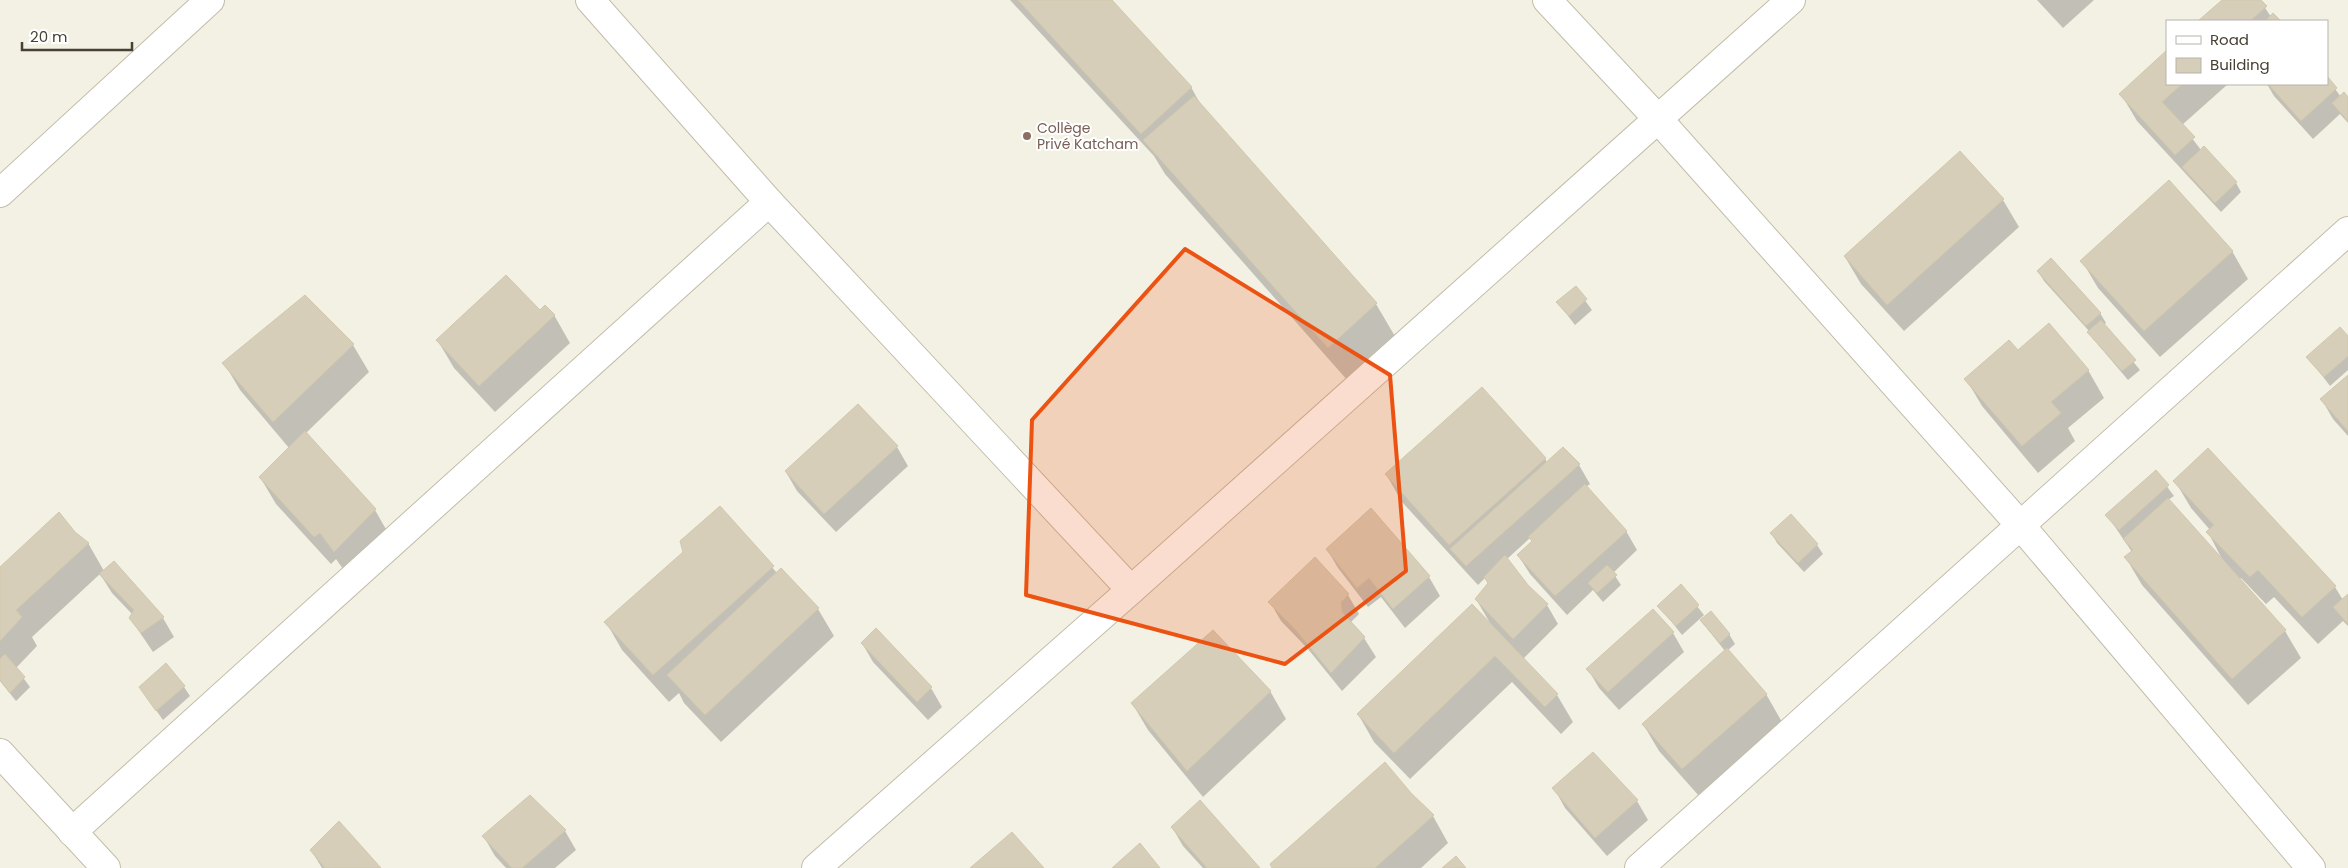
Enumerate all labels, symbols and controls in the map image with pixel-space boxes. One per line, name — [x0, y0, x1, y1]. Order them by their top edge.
scale bar — [22, 20, 132, 52]
legend — [2166, 20, 2328, 85]
text: 20 m — [30, 26, 68, 47]
text: Road — [2210, 29, 2249, 50]
text: Building — [2210, 54, 2270, 75]
place label: Collège Privé Katcham — [1037, 118, 1138, 154]
marker: Collège Privé Katcham — [1021, 130, 1033, 142]

